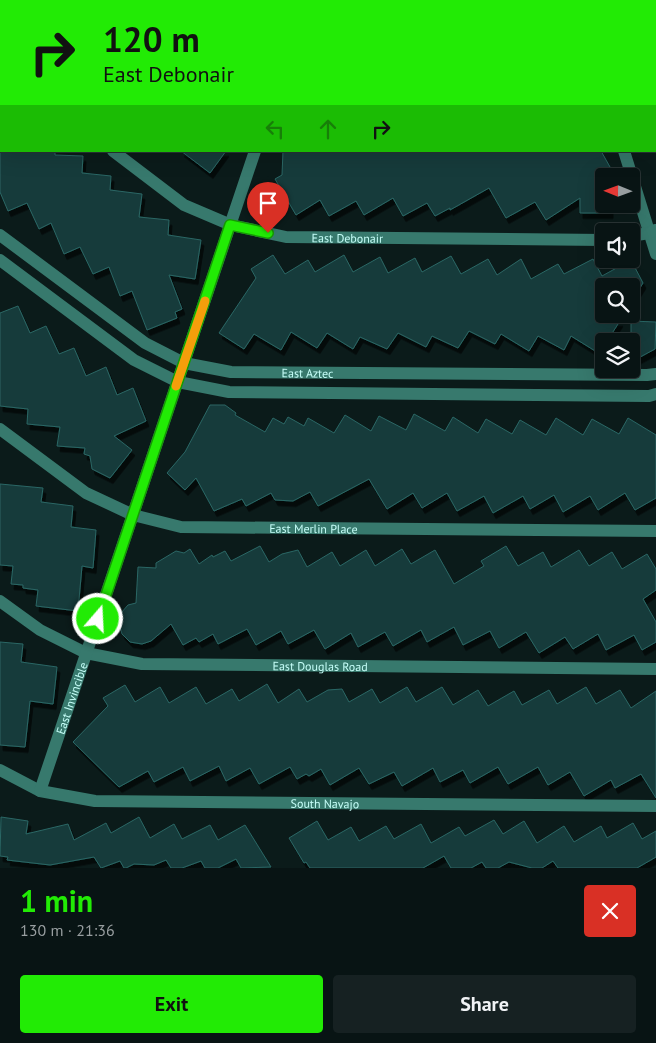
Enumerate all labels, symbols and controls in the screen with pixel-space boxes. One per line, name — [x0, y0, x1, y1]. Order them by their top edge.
text: 120 m — [103, 16, 200, 62]
icon: right — [20, 20, 85, 85]
text: East Debonair — [103, 60, 234, 88]
icon: left — [261, 115, 289, 143]
icon: ahead — [314, 115, 342, 143]
icon: right — [367, 115, 395, 143]
north arrow — [595, 168, 640, 212]
map controls — [595, 168, 640, 378]
pin — [247, 182, 289, 233]
icon: arrive — [254, 189, 282, 217]
button: sound — [595, 223, 640, 268]
street label: East Debonair — [312, 230, 383, 245]
button: search — [595, 278, 640, 323]
button: layers — [595, 333, 640, 378]
street label: East Aztec — [282, 365, 334, 380]
street label: East Merlin Place — [269, 520, 358, 536]
position arrow — [71, 592, 123, 644]
street label: East Douglas Road — [272, 658, 368, 674]
street label: East Invincible — [52, 660, 90, 736]
street label: South Navajo — [291, 795, 359, 811]
text: 1 min — [20, 881, 93, 920]
button: close — [584, 885, 636, 937]
text: 130 m · 21:36 — [20, 920, 115, 940]
button: Exit — [20, 975, 323, 1033]
button: Share — [333, 975, 636, 1033]

